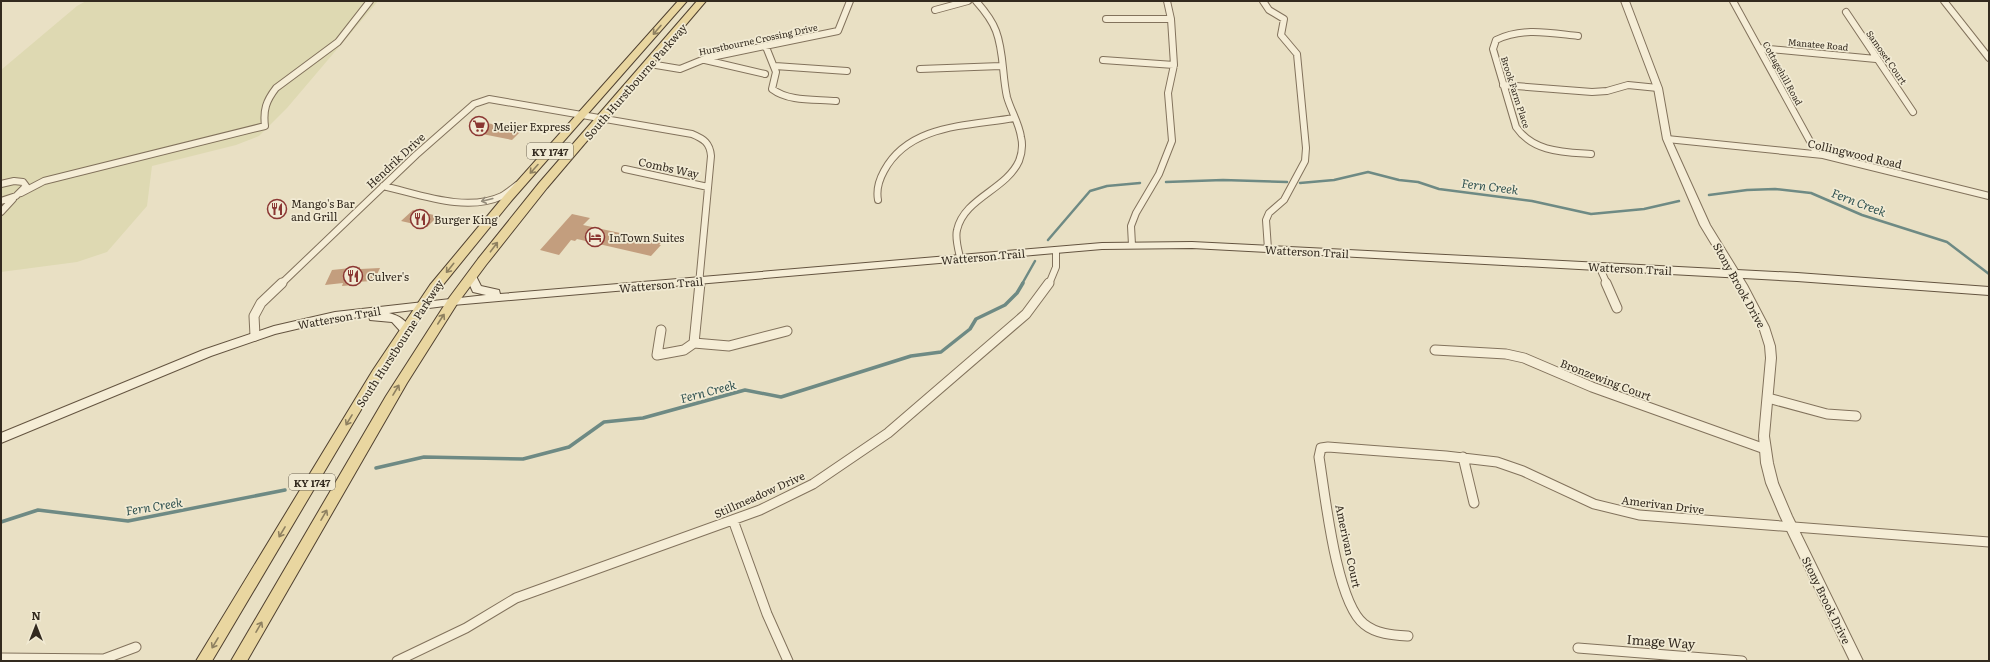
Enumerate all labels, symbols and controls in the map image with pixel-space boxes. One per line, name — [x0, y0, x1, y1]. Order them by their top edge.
street label: South Hurstbourne Parkway — [580, 19, 690, 143]
street label: Hurstbourne Crossing Drive — [697, 19, 819, 58]
one-way arrow — [653, 25, 662, 36]
street label: Samoset Court — [1863, 27, 1911, 87]
street label: Manatee Road — [1787, 34, 1849, 54]
street label: Cottagehill Road — [1760, 38, 1807, 108]
street label: Brook Farm Place — [1498, 54, 1534, 130]
supermarket icon: Meijer Express — [468, 115, 490, 137]
place label: Meijer Express — [493, 118, 570, 134]
street label: Hendrik Drive — [362, 128, 428, 192]
street label: Collingwood Road — [1806, 134, 1904, 172]
road number: KY 1747 — [527, 143, 573, 159]
street label: Combs Way — [637, 153, 701, 181]
one-way arrow — [529, 164, 538, 174]
water label: Fern Creek — [1460, 174, 1520, 198]
water label: Fern Creek — [1829, 183, 1889, 221]
place label: Mango's Bar and Grill — [291, 195, 355, 224]
one-way arrow — [481, 197, 494, 204]
restaurant icon: Mango's Bar and Grill — [266, 198, 288, 220]
restaurant icon: Burger King — [409, 208, 431, 230]
place label: Burger King — [434, 211, 499, 227]
hotel icon: InTown Suites — [584, 226, 606, 248]
place label: InTown Suites — [609, 229, 684, 245]
street label: Stony Brook Drive — [1710, 239, 1770, 331]
street label: Watterson Trail — [1265, 241, 1350, 261]
one-way arrow — [490, 242, 498, 253]
street label: Watterson Trail — [940, 244, 1026, 268]
street label: Watterson Trail — [1588, 258, 1673, 278]
one-way arrow — [445, 263, 454, 274]
restaurant icon: Culver's — [342, 265, 364, 287]
place label: Culver's — [367, 268, 409, 284]
street label: Watterson Trail — [618, 272, 704, 296]
street label: South Hurstbourne Parkway — [352, 275, 447, 410]
street label: Watterson Trail — [296, 302, 382, 332]
one-way arrow — [437, 314, 445, 325]
street label: Bronzewing Court — [1558, 354, 1654, 404]
water label: Fern Creek — [678, 375, 738, 407]
one-way arrow — [393, 384, 401, 396]
one-way arrow — [344, 414, 352, 426]
street label: Stillmeadow Drive — [711, 467, 807, 521]
road number: KY 1747 — [289, 474, 335, 490]
street label: Amerivan Drive — [1621, 491, 1706, 517]
water label: Fern Creek — [124, 493, 184, 519]
street label: Amerivan Court — [1332, 503, 1366, 590]
one-way arrow — [321, 509, 329, 521]
one-way arrow — [277, 526, 285, 538]
street label: Stony Brook Drive — [1799, 554, 1855, 647]
north arrow — [16, 606, 56, 646]
text: N — [31, 607, 41, 623]
one-way arrow — [255, 621, 263, 633]
street label: Image Way — [1626, 629, 1697, 653]
one-way arrow — [211, 637, 219, 648]

